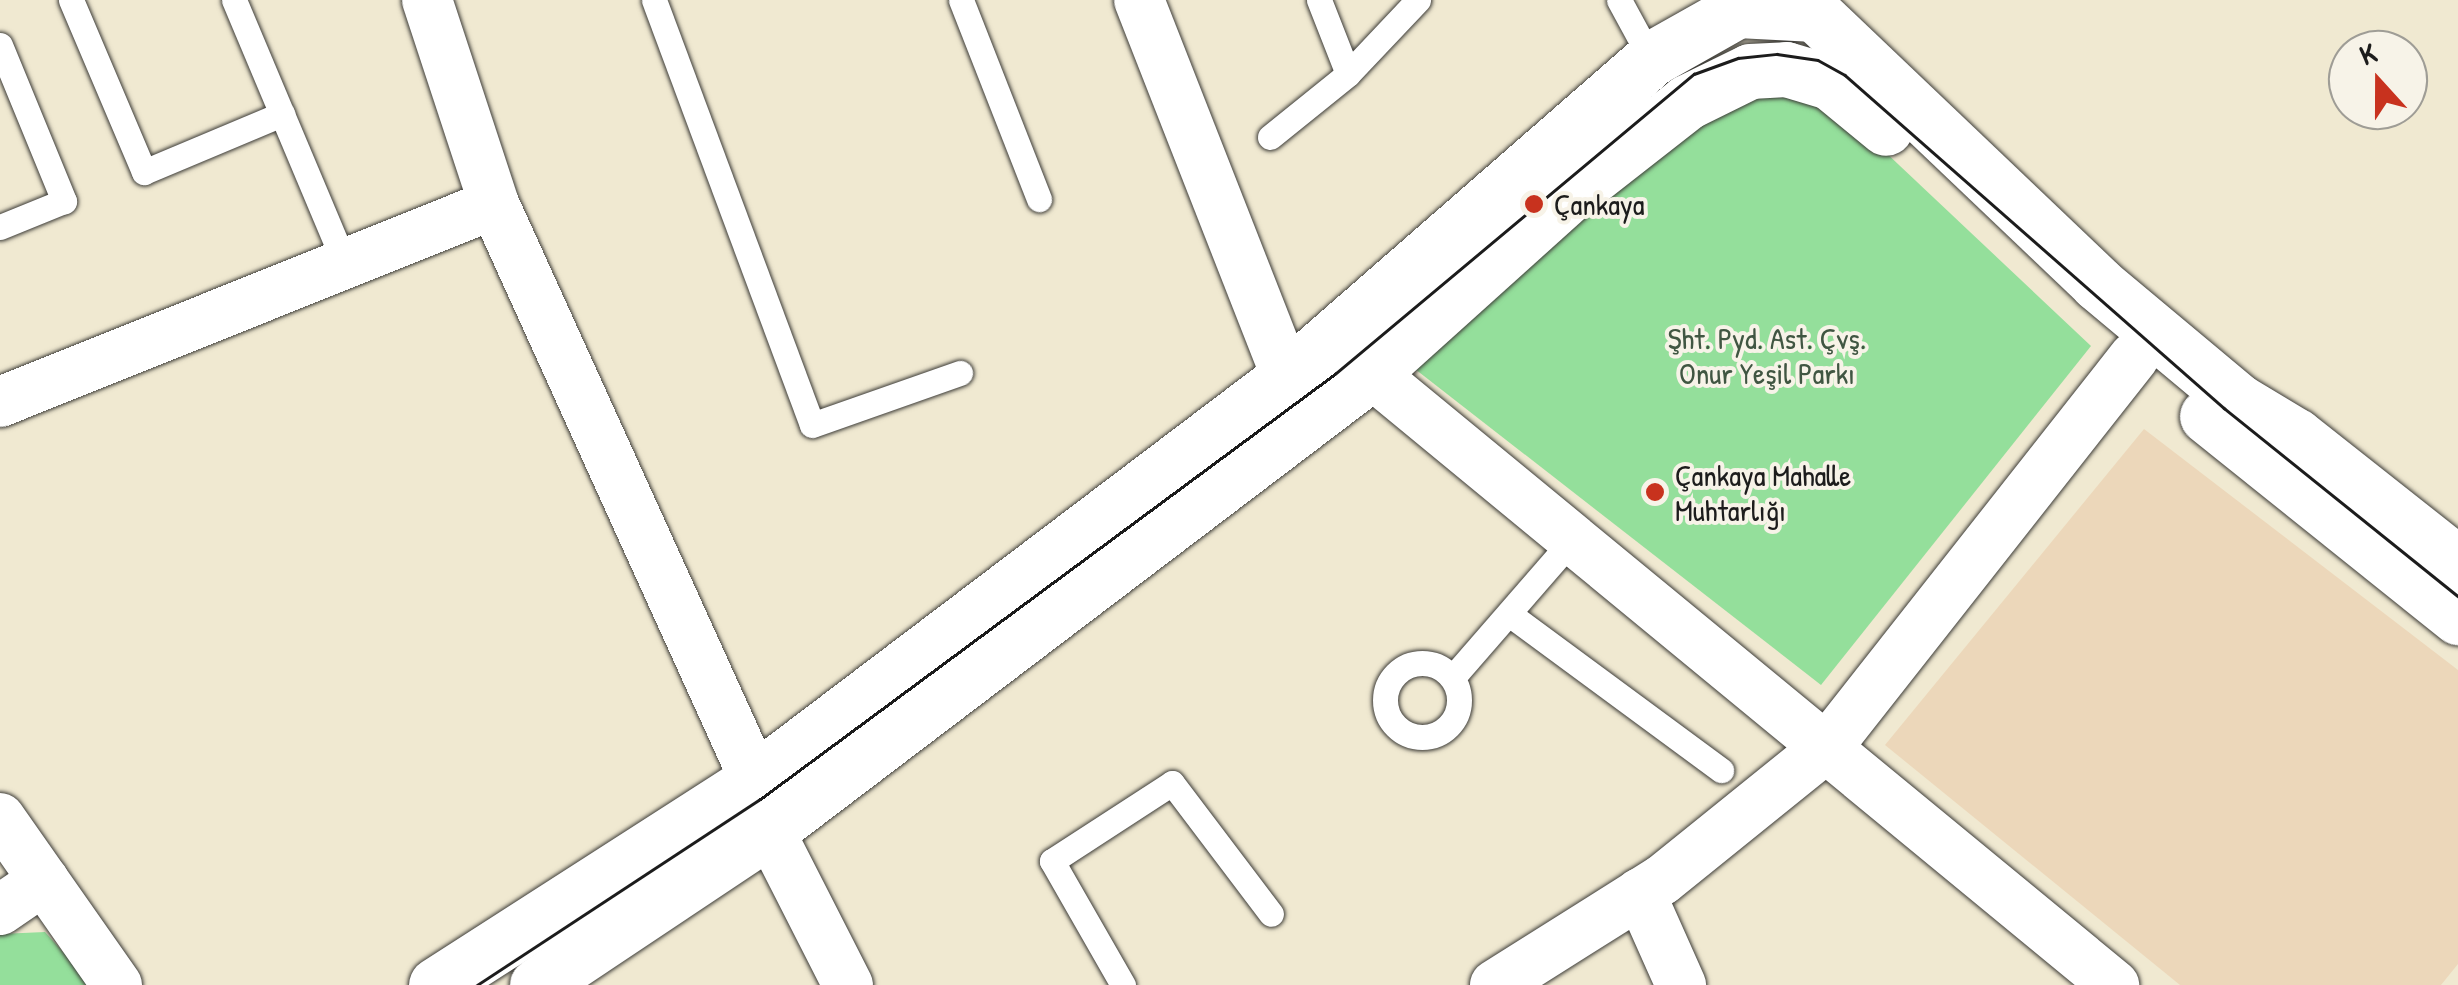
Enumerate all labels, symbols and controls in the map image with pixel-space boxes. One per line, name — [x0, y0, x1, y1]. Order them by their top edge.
north arrow — [2328, 30, 2428, 130]
text: K — [2354, 33, 2382, 74]
place label: Çankaya — [1554, 186, 1644, 222]
marker: Çankaya — [1523, 193, 1545, 215]
park label: Şht. Pyd. Ast. Çvş. Onur Yeşil Parkı — [1668, 320, 1866, 390]
place label: Çankaya Mahalle Muhtarlığı — [1675, 457, 1851, 528]
marker: Çankaya Mahalle Muhtarlığı — [1644, 481, 1666, 503]

